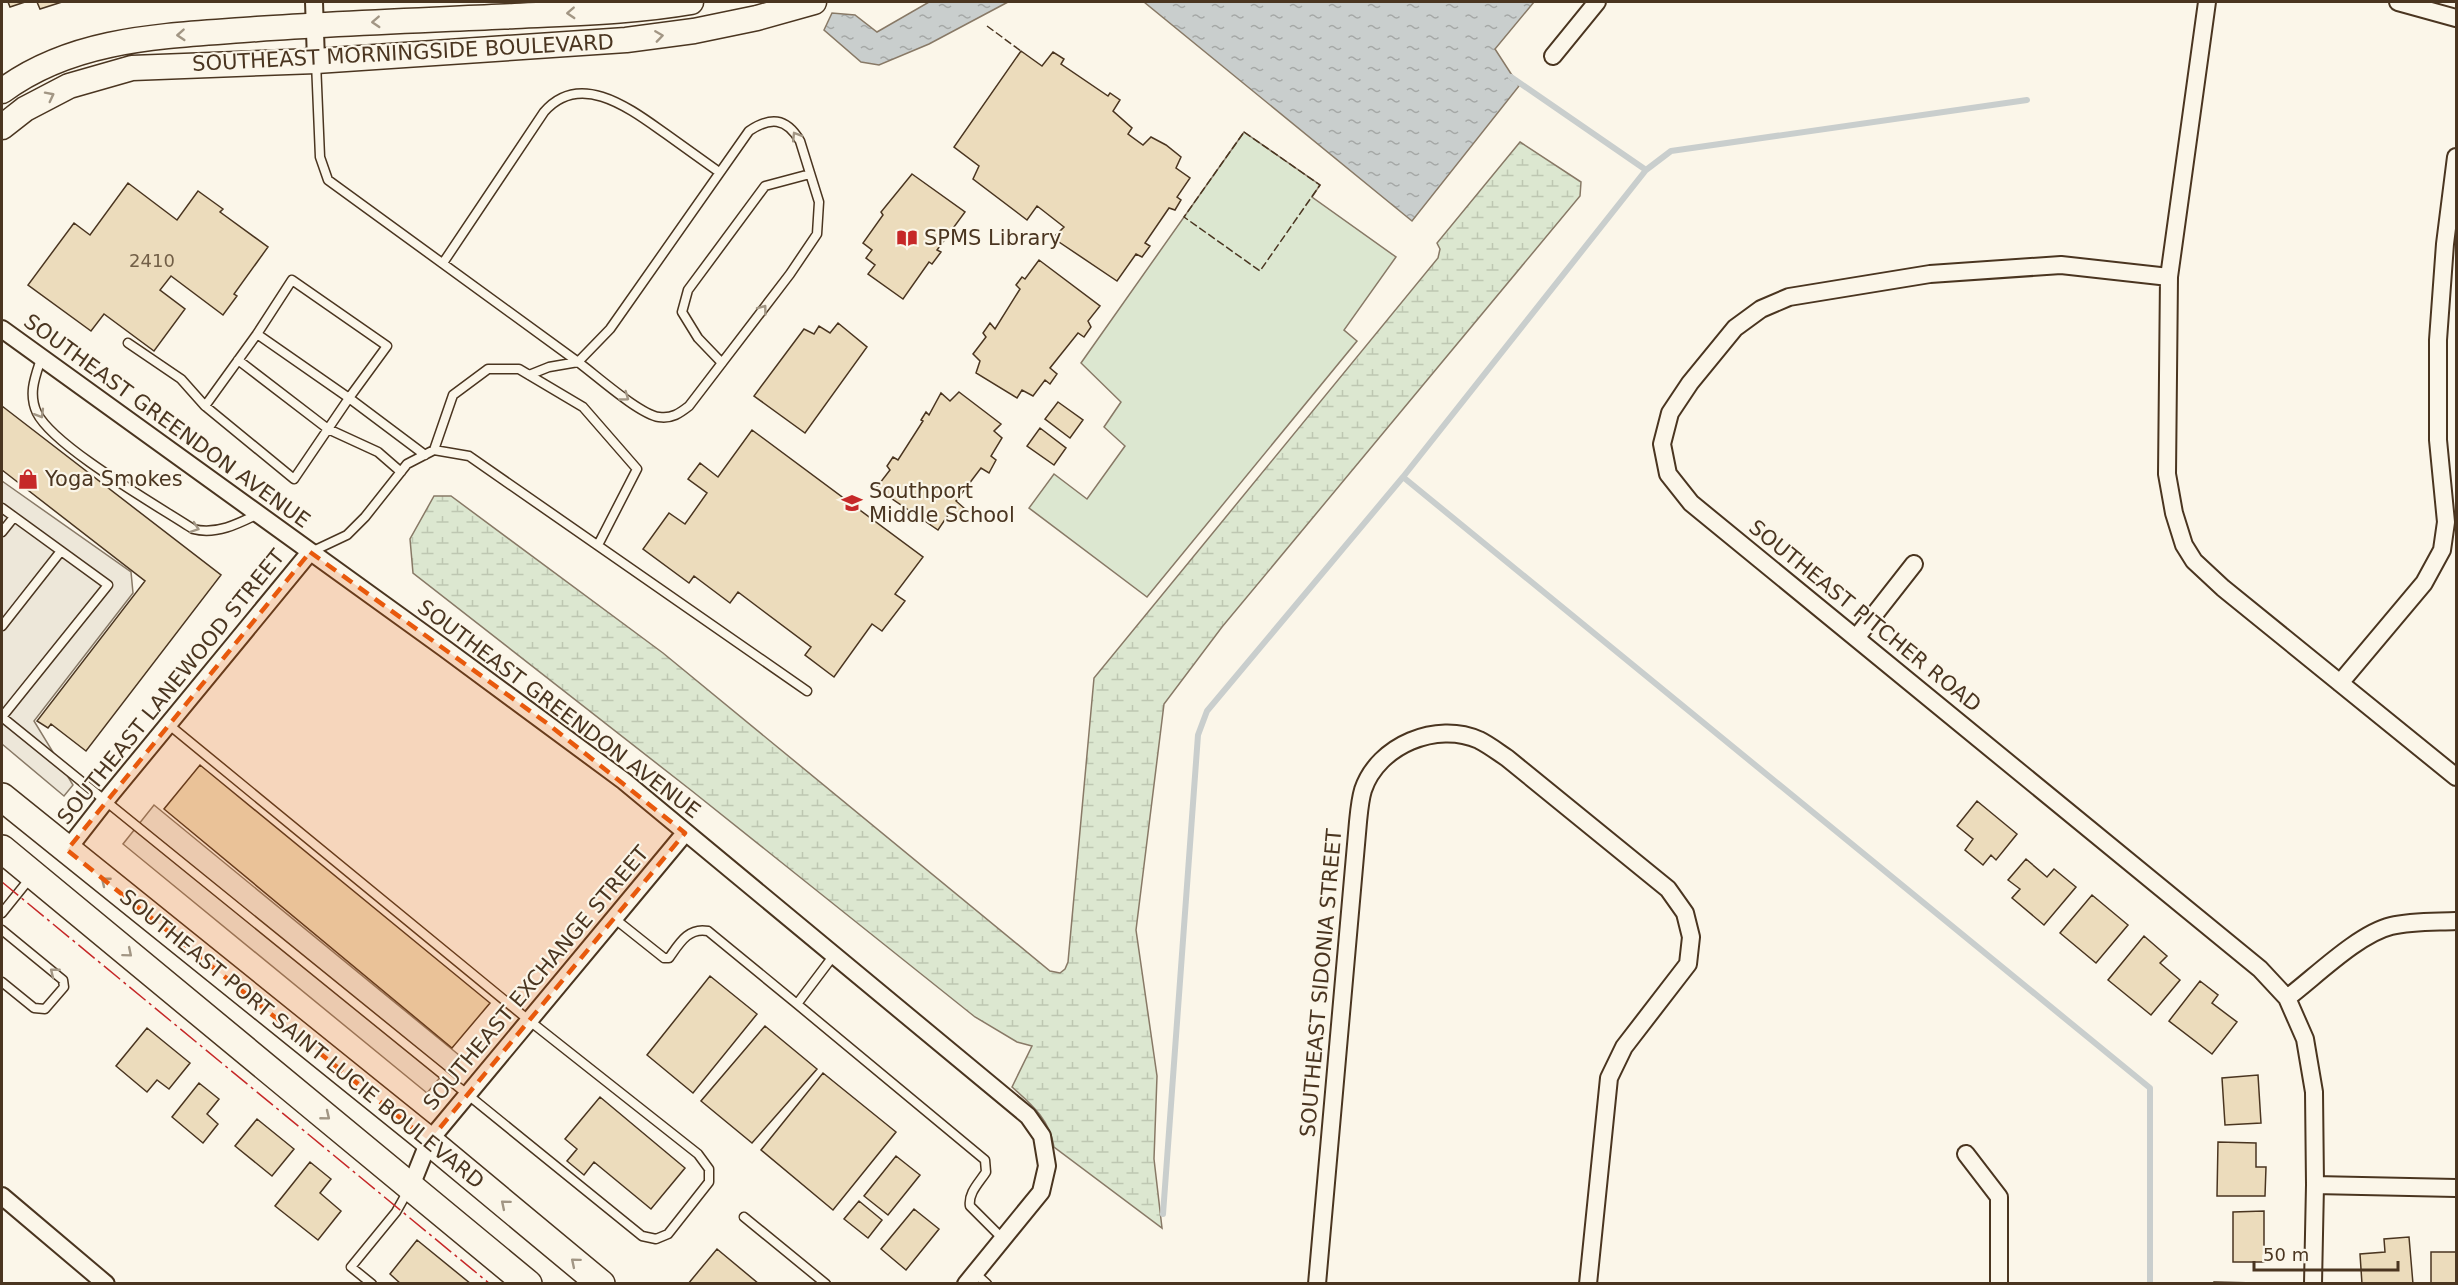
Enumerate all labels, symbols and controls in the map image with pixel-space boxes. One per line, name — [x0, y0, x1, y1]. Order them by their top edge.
one-way arrow — [566, 7, 575, 20]
one-way arrow — [371, 16, 380, 29]
one-way arrow — [177, 28, 186, 41]
street label: SOUTHEAST MORNINGSIDE BOULEVARD — [192, 30, 614, 76]
one-way arrow — [655, 30, 664, 43]
one-way arrow — [44, 91, 55, 103]
one-way arrow — [791, 132, 803, 142]
library icon: SPMS Library — [895, 226, 919, 250]
place label: SPMS Library — [924, 226, 1062, 250]
house number: 2410 — [129, 250, 175, 271]
one-way arrow — [756, 305, 767, 316]
street label: SOUTHEAST GREENDON AVENUE — [19, 309, 315, 533]
one-way arrow — [619, 390, 630, 401]
one-way arrow — [33, 408, 44, 418]
shop icon: Yoga Smokes — [16, 467, 40, 491]
place label: Yoga Smokes — [44, 467, 183, 491]
place label: Southport Middle School — [869, 479, 1015, 527]
school or university icon: Southport Middle School — [840, 491, 864, 515]
street label: SOUTHEAST PITCHER ROAD — [1744, 515, 1986, 717]
one-way arrow — [190, 520, 200, 533]
street label: SOUTHEAST LANEWOOD STREET — [53, 545, 290, 829]
street label: SOUTHEAST GREENDON AVENUE — [413, 595, 705, 823]
street label: SOUTHEAST SIDONIA STREET — [1296, 828, 1346, 1138]
street label: SOUTHEAST EXCHANGE STREET — [418, 841, 654, 1115]
one-way arrow — [101, 877, 112, 888]
street label: SOUTHEAST PORT SAINT LUCIE BOULEVARD — [115, 884, 489, 1194]
one-way arrow — [121, 945, 132, 956]
one-way arrow — [50, 969, 61, 980]
one-way arrow — [319, 1109, 330, 1120]
one-way arrow — [501, 1200, 512, 1211]
scale bar — [2254, 1234, 2398, 1272]
text: 50 m — [2263, 1244, 2309, 1265]
one-way arrow — [571, 1259, 582, 1270]

